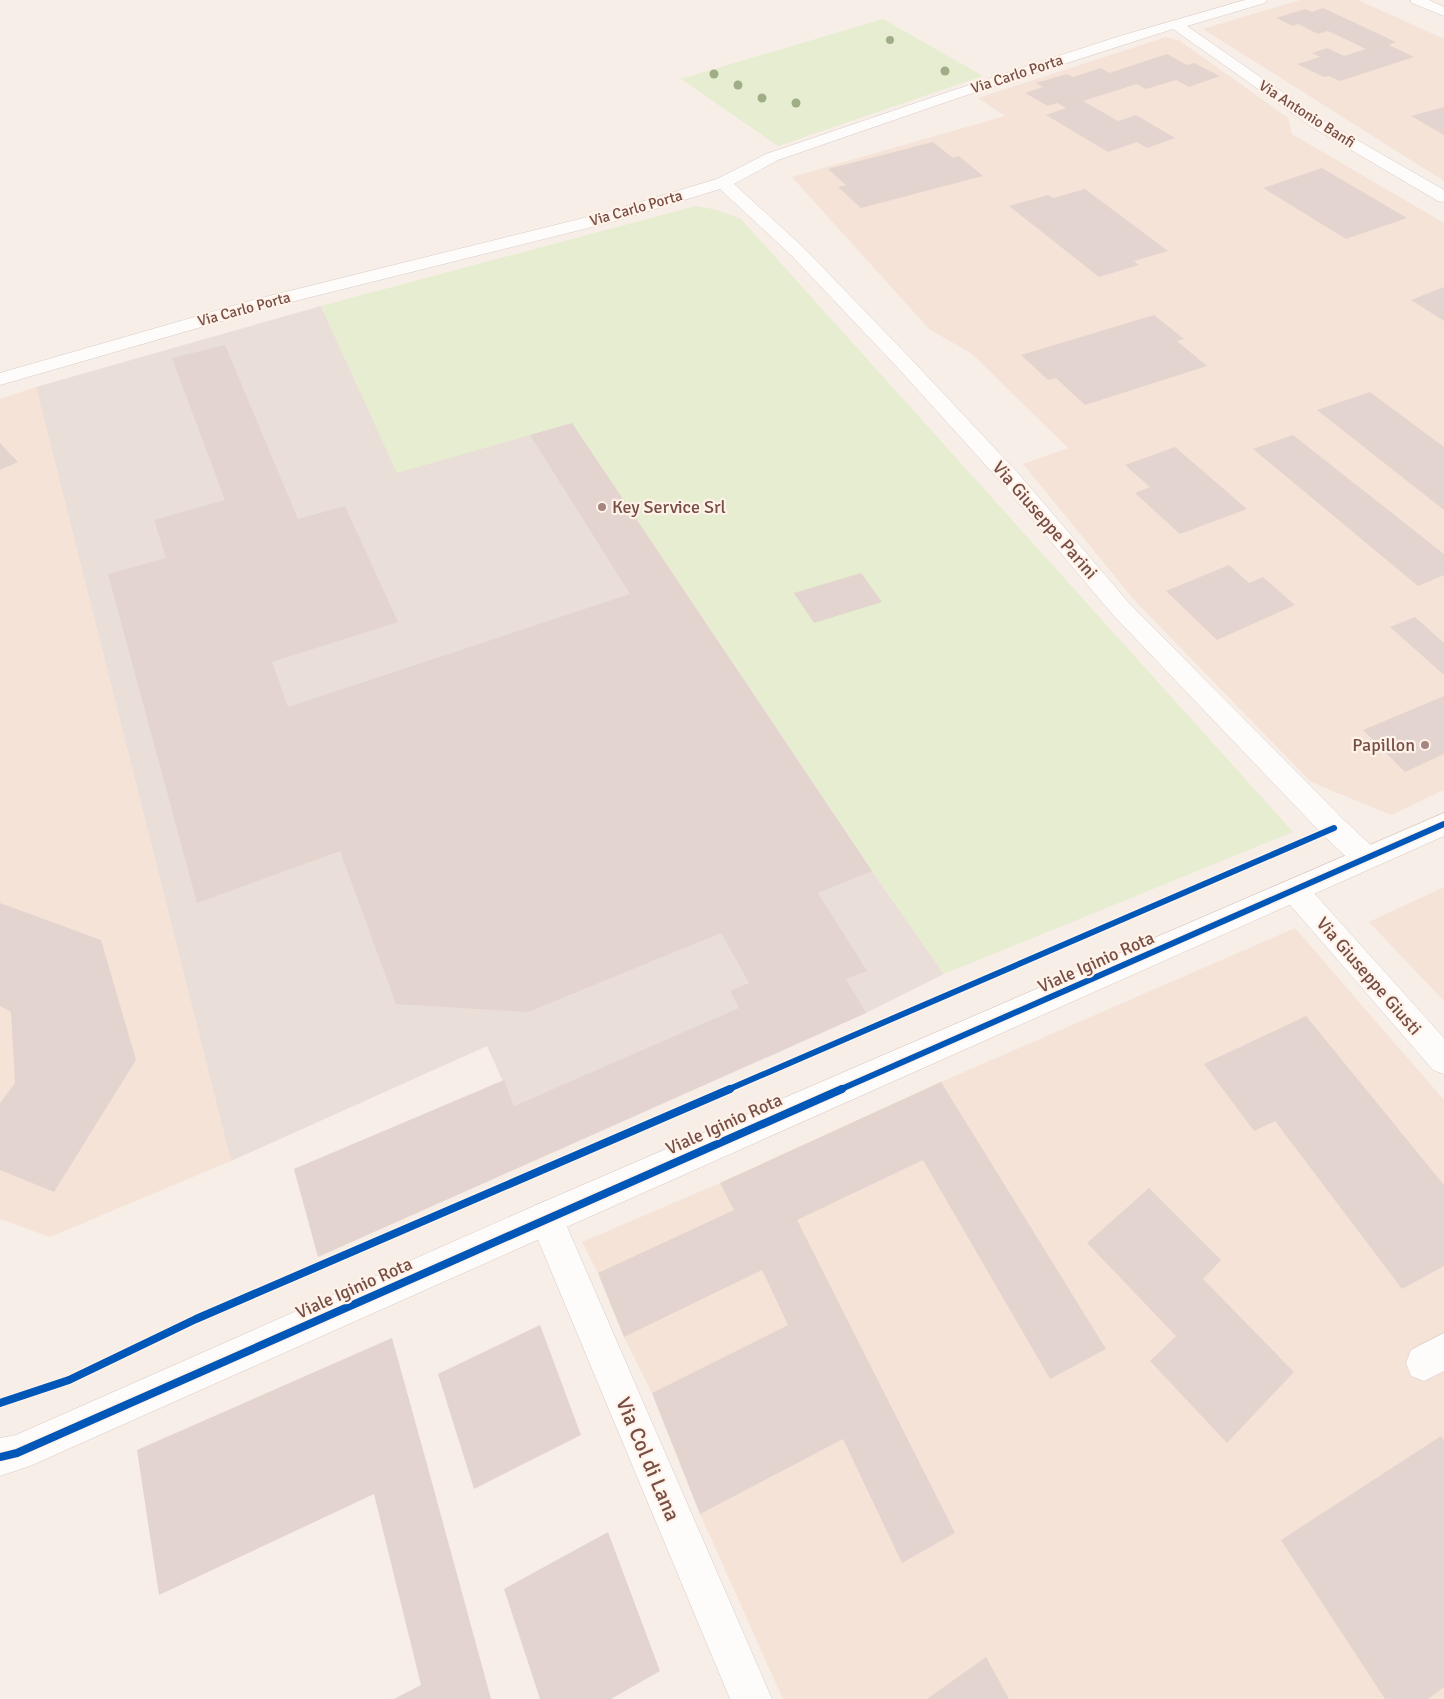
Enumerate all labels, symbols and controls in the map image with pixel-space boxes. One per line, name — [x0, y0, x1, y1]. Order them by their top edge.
street label: Via Carlo Porta — [969, 51, 1065, 97]
street label: Via Antonio Banfi — [1256, 76, 1358, 152]
street label: Via Carlo Porta — [588, 186, 684, 230]
street label: Via Carlo Porta — [195, 288, 293, 330]
street label: Via Giuseppe Parini — [988, 457, 1102, 583]
place label: Key Service Srl — [612, 496, 726, 518]
marker: Key Service Srl — [596, 501, 608, 513]
place label: Papillon — [1352, 734, 1415, 756]
marker: Papillon — [1419, 739, 1431, 751]
street label: Via Giuseppe Giusti — [1312, 913, 1426, 1039]
street label: Viale Iginio Rota — [1034, 926, 1158, 998]
street label: Viale Iginio Rota — [662, 1088, 786, 1160]
street label: Viale Iginio Rota — [292, 1252, 416, 1324]
street label: Via Col di Lana — [610, 1393, 686, 1525]

